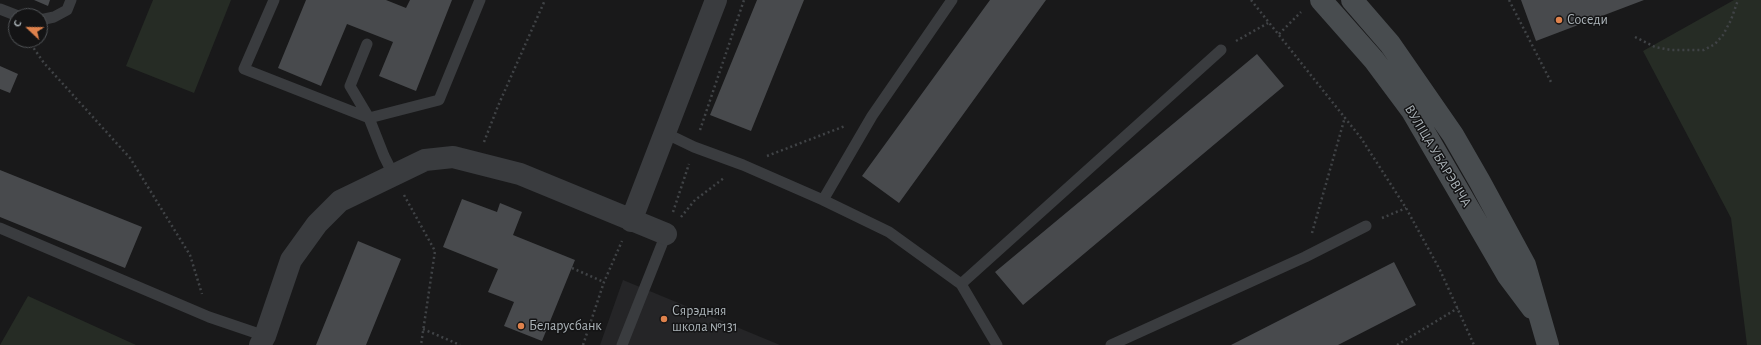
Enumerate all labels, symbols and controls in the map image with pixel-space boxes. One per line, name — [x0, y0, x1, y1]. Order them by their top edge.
north arrow — [8, 8, 48, 48]
place label: Соседи — [1567, 12, 1608, 28]
marker: Соседи — [1554, 15, 1564, 25]
text: С — [11, 19, 24, 29]
street label: ВУЛІЦА УБАРЭВІЧА — [1401, 102, 1475, 210]
place label: Сярэдняя школа №131 — [672, 303, 738, 336]
marker: Сярэдняя школа №131 — [659, 314, 669, 324]
place label: Беларусбанк — [529, 318, 602, 334]
marker: Беларусбанк — [516, 321, 526, 331]

